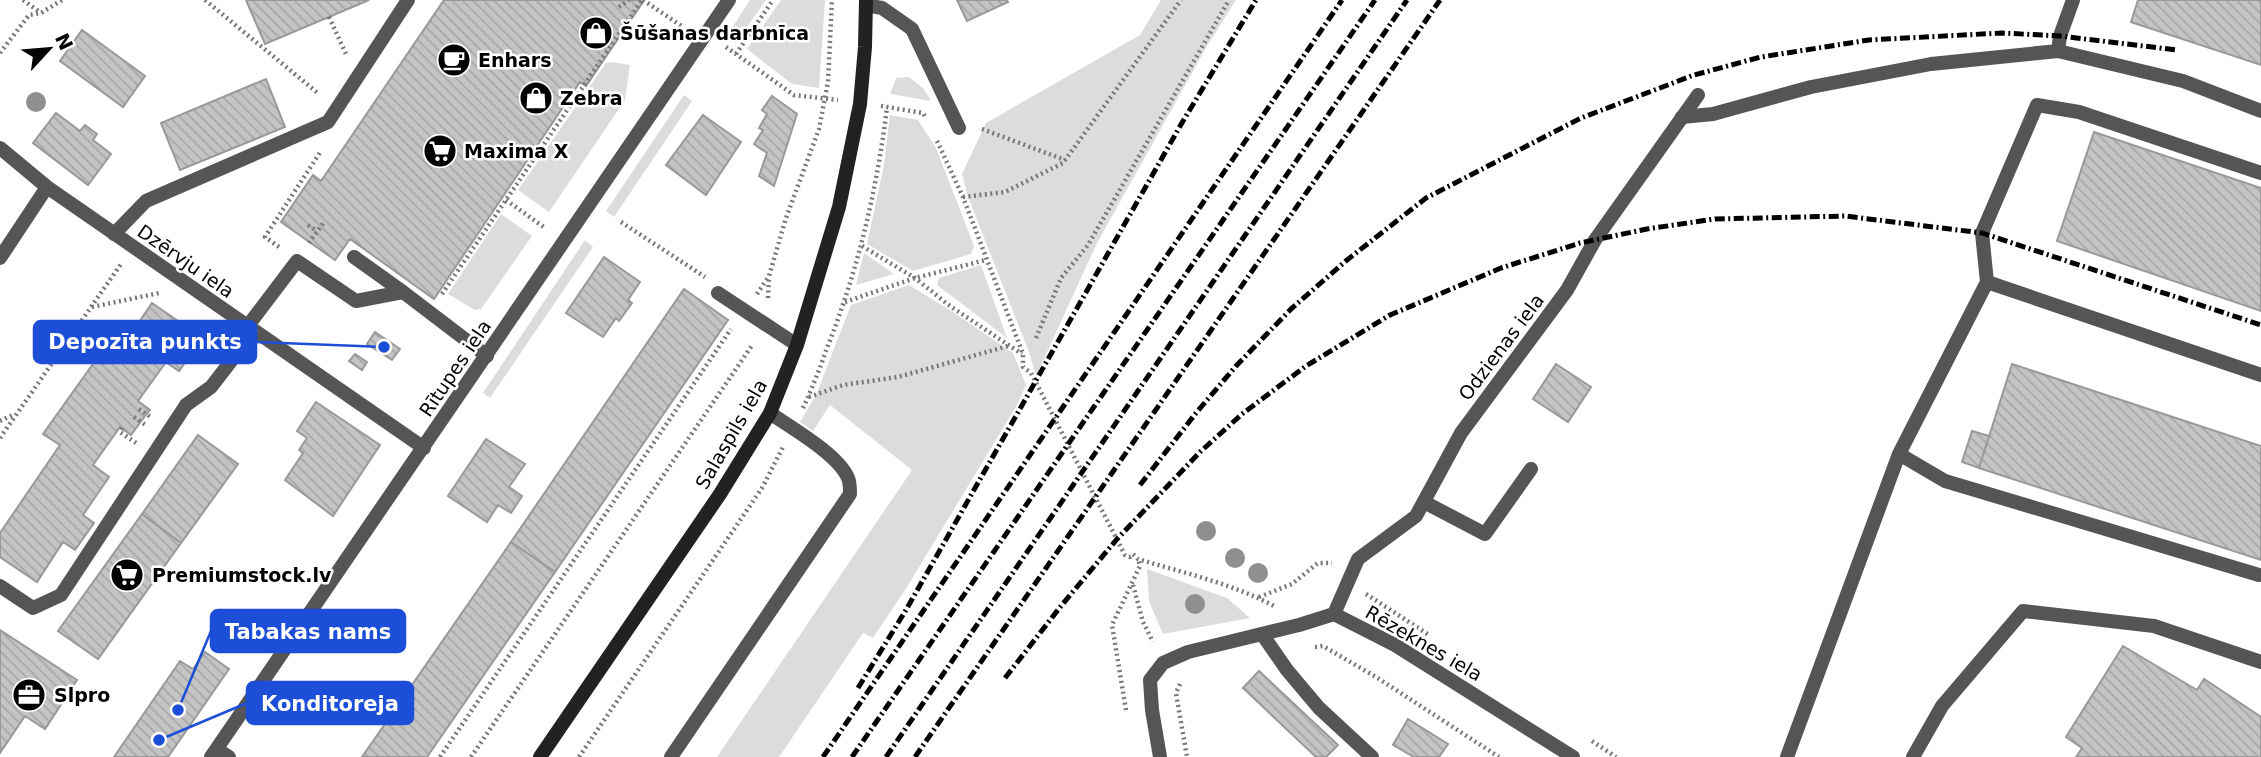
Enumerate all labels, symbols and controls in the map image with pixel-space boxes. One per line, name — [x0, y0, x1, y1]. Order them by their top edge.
north arrow — [14, 14, 84, 84]
shop icon: Šūšanas darbnīca — [577, 14, 615, 52]
place label: Šūšanas darbnīca — [620, 21, 809, 44]
text: N — [51, 30, 78, 54]
cafe icon: Enhars — [435, 41, 473, 79]
place label: Enhars — [478, 49, 552, 71]
shop icon: Zebra — [517, 79, 555, 117]
place label: Zebra — [560, 87, 622, 109]
supermarket icon: Maxima X — [421, 132, 459, 170]
place label: Maxima X — [464, 140, 569, 162]
street label: Dzērvju iela — [134, 220, 238, 302]
street label: Odzienas iela — [1454, 289, 1548, 405]
street label: Rītupes iela — [415, 316, 495, 420]
callout: Depozīta punkts — [34, 321, 256, 363]
text: Depozīta punkts — [48, 330, 242, 354]
street label: Salaspils iela — [691, 375, 771, 493]
supermarket icon: Premiumstock.lv — [108, 556, 146, 594]
place label: Premiumstock.lv — [152, 564, 332, 586]
street label: Rēzeknes iela — [1362, 601, 1486, 685]
callout: Tabakas nams — [211, 610, 405, 652]
text: Tabakas nams — [225, 620, 391, 644]
office icon: Slpro — [10, 676, 48, 714]
callout: Konditoreja — [247, 682, 413, 724]
place label: Slpro — [54, 684, 110, 706]
text: Konditoreja — [261, 692, 399, 716]

